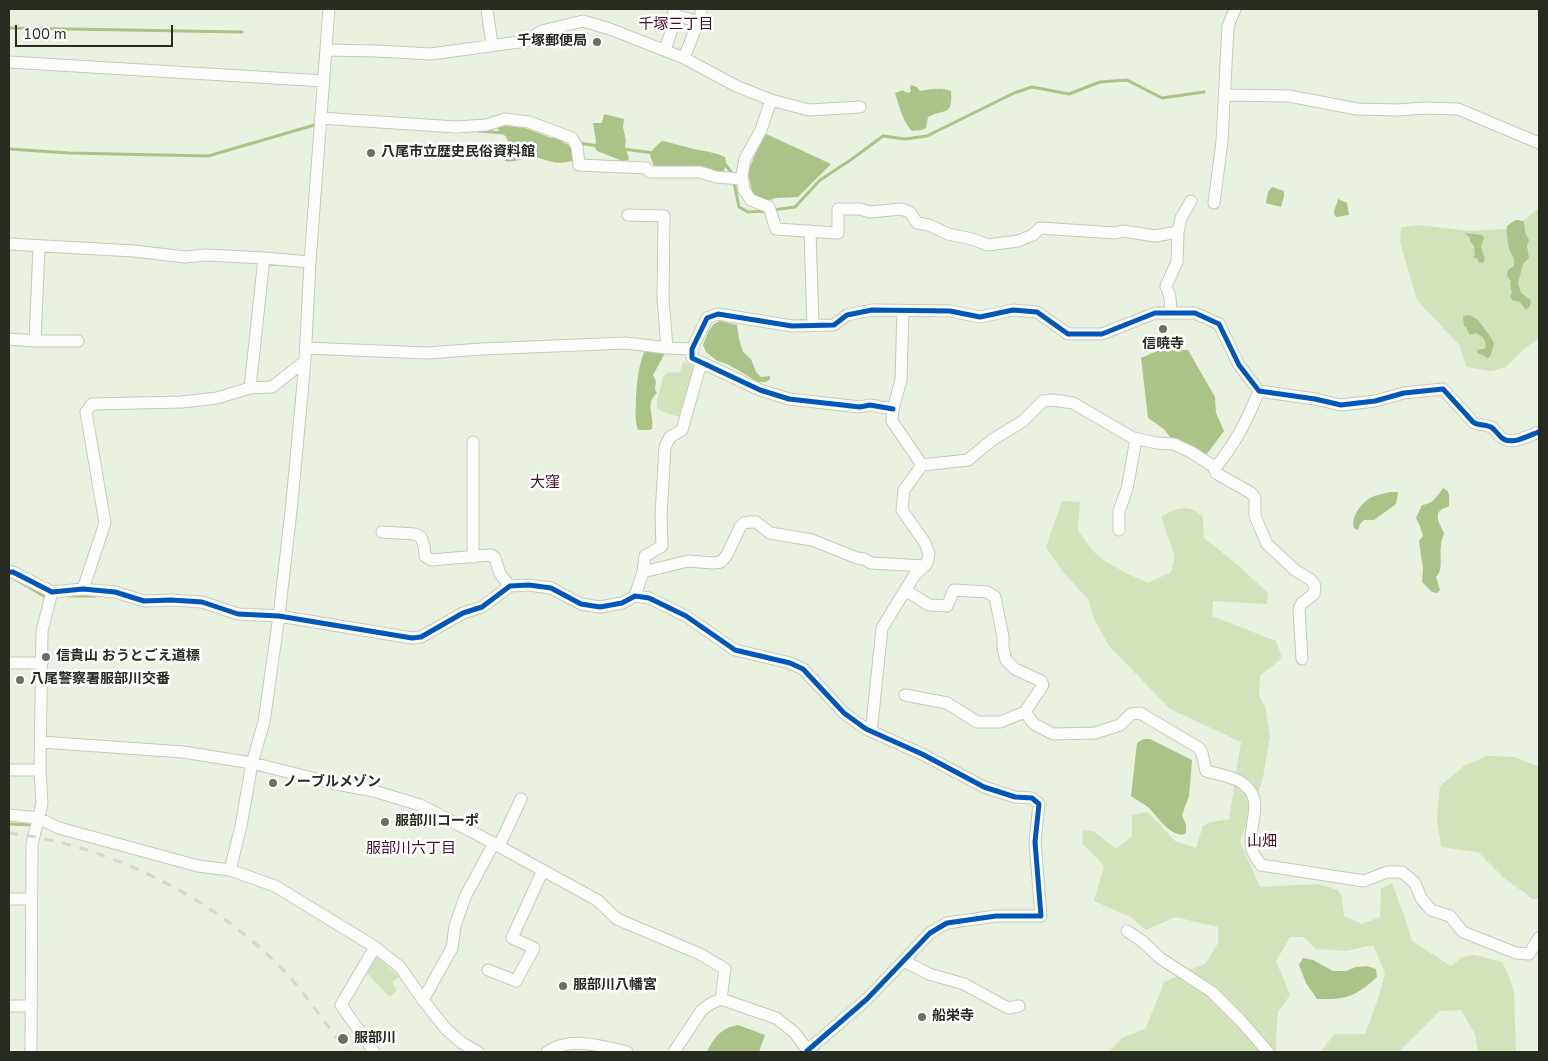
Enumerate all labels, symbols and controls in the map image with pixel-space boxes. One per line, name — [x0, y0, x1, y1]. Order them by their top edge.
scale bar — [18, 15, 175, 47]
district label: 千塚三丁目 — [639, 16, 713, 34]
text: 100 m — [23, 24, 67, 44]
place label: 千塚郵便局 — [517, 34, 587, 50]
marker: 千塚郵便局 — [591, 36, 603, 48]
place label: 八尾市立歴史民俗資料館 — [381, 145, 535, 161]
marker: 八尾市立歴史民俗資料館 — [365, 147, 377, 159]
marker: 信暁寺 — [1157, 323, 1169, 335]
place label: 信暁寺 — [1142, 337, 1184, 353]
district label: 大窪 — [530, 474, 560, 492]
place label: 信貴山 おうとごえ道標 — [56, 649, 200, 665]
marker: 信貴山 おうとごえ道標 — [40, 651, 52, 663]
place label: 八尾警察署服部川交番 — [30, 672, 170, 688]
marker: 八尾警察署服部川交番 — [14, 674, 26, 686]
place label: ノーブルメゾン — [283, 775, 381, 791]
marker: ノーブルメゾン — [267, 777, 279, 789]
place label: 服部川コーポ — [395, 814, 479, 830]
marker: 服部川コーポ — [379, 816, 391, 828]
district label: 山畑 — [1247, 833, 1277, 851]
district label: 服部川六丁目 — [366, 840, 456, 858]
place label: 服部川八幡宮 — [573, 978, 657, 994]
marker: 服部川八幡宮 — [557, 980, 569, 992]
place label: 船栄寺 — [932, 1009, 974, 1025]
marker: 船栄寺 — [916, 1011, 928, 1023]
place label: 服部川 — [354, 1031, 396, 1047]
marker: 服部川 — [336, 1032, 350, 1046]

